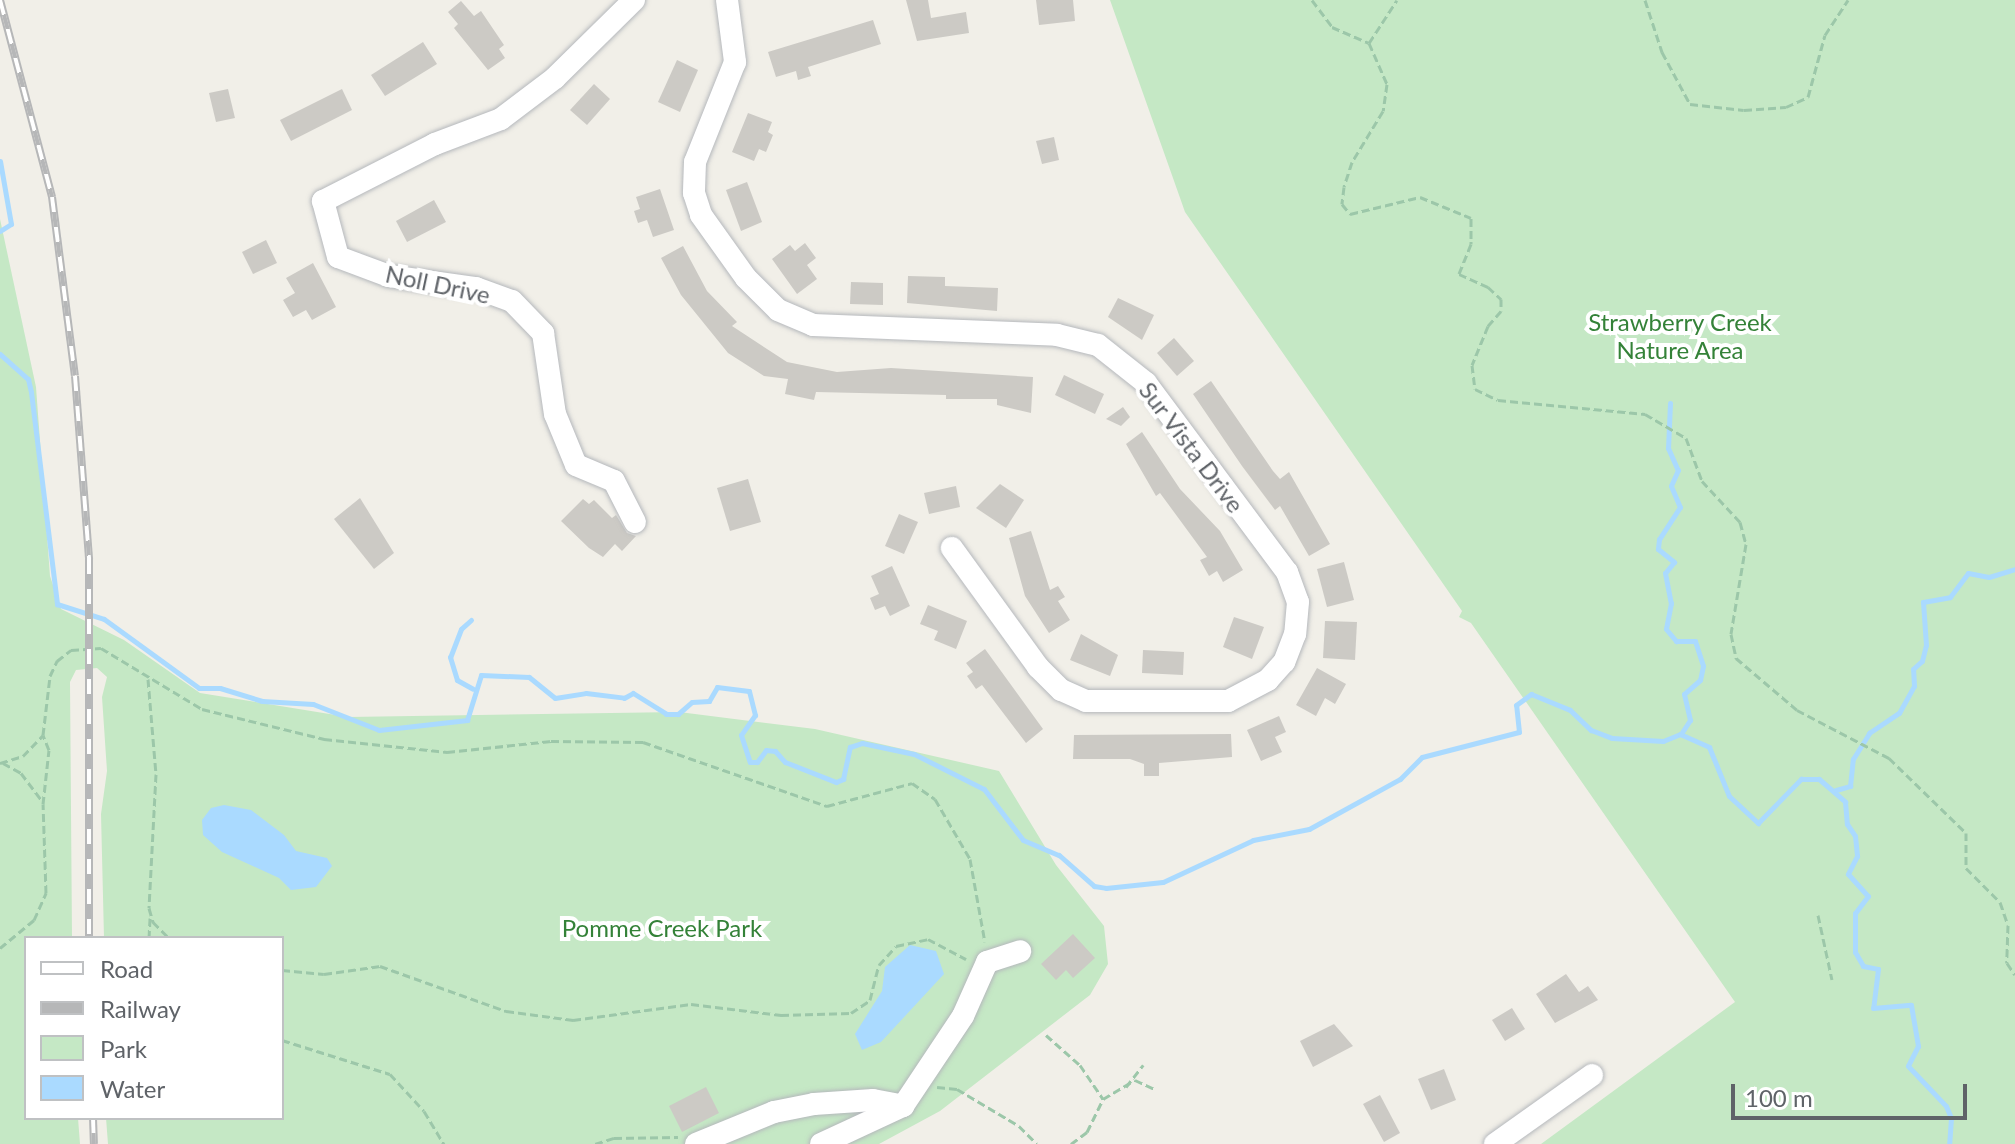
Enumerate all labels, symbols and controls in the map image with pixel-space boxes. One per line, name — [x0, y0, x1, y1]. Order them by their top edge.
street label: Noll Drive — [383, 259, 493, 309]
park label: Strawberry Creek Nature Area — [1588, 308, 1772, 364]
street label: Sur Vista Drive — [1133, 376, 1251, 518]
park label: Pomme Creek Park — [562, 914, 762, 942]
legend — [24, 936, 284, 1120]
text: Road — [100, 954, 153, 983]
text: Railway — [100, 994, 181, 1023]
text: Park — [100, 1034, 147, 1063]
scale bar — [1735, 1068, 1971, 1118]
text: Water — [100, 1074, 165, 1103]
text: 100 m — [1745, 1083, 1813, 1112]

